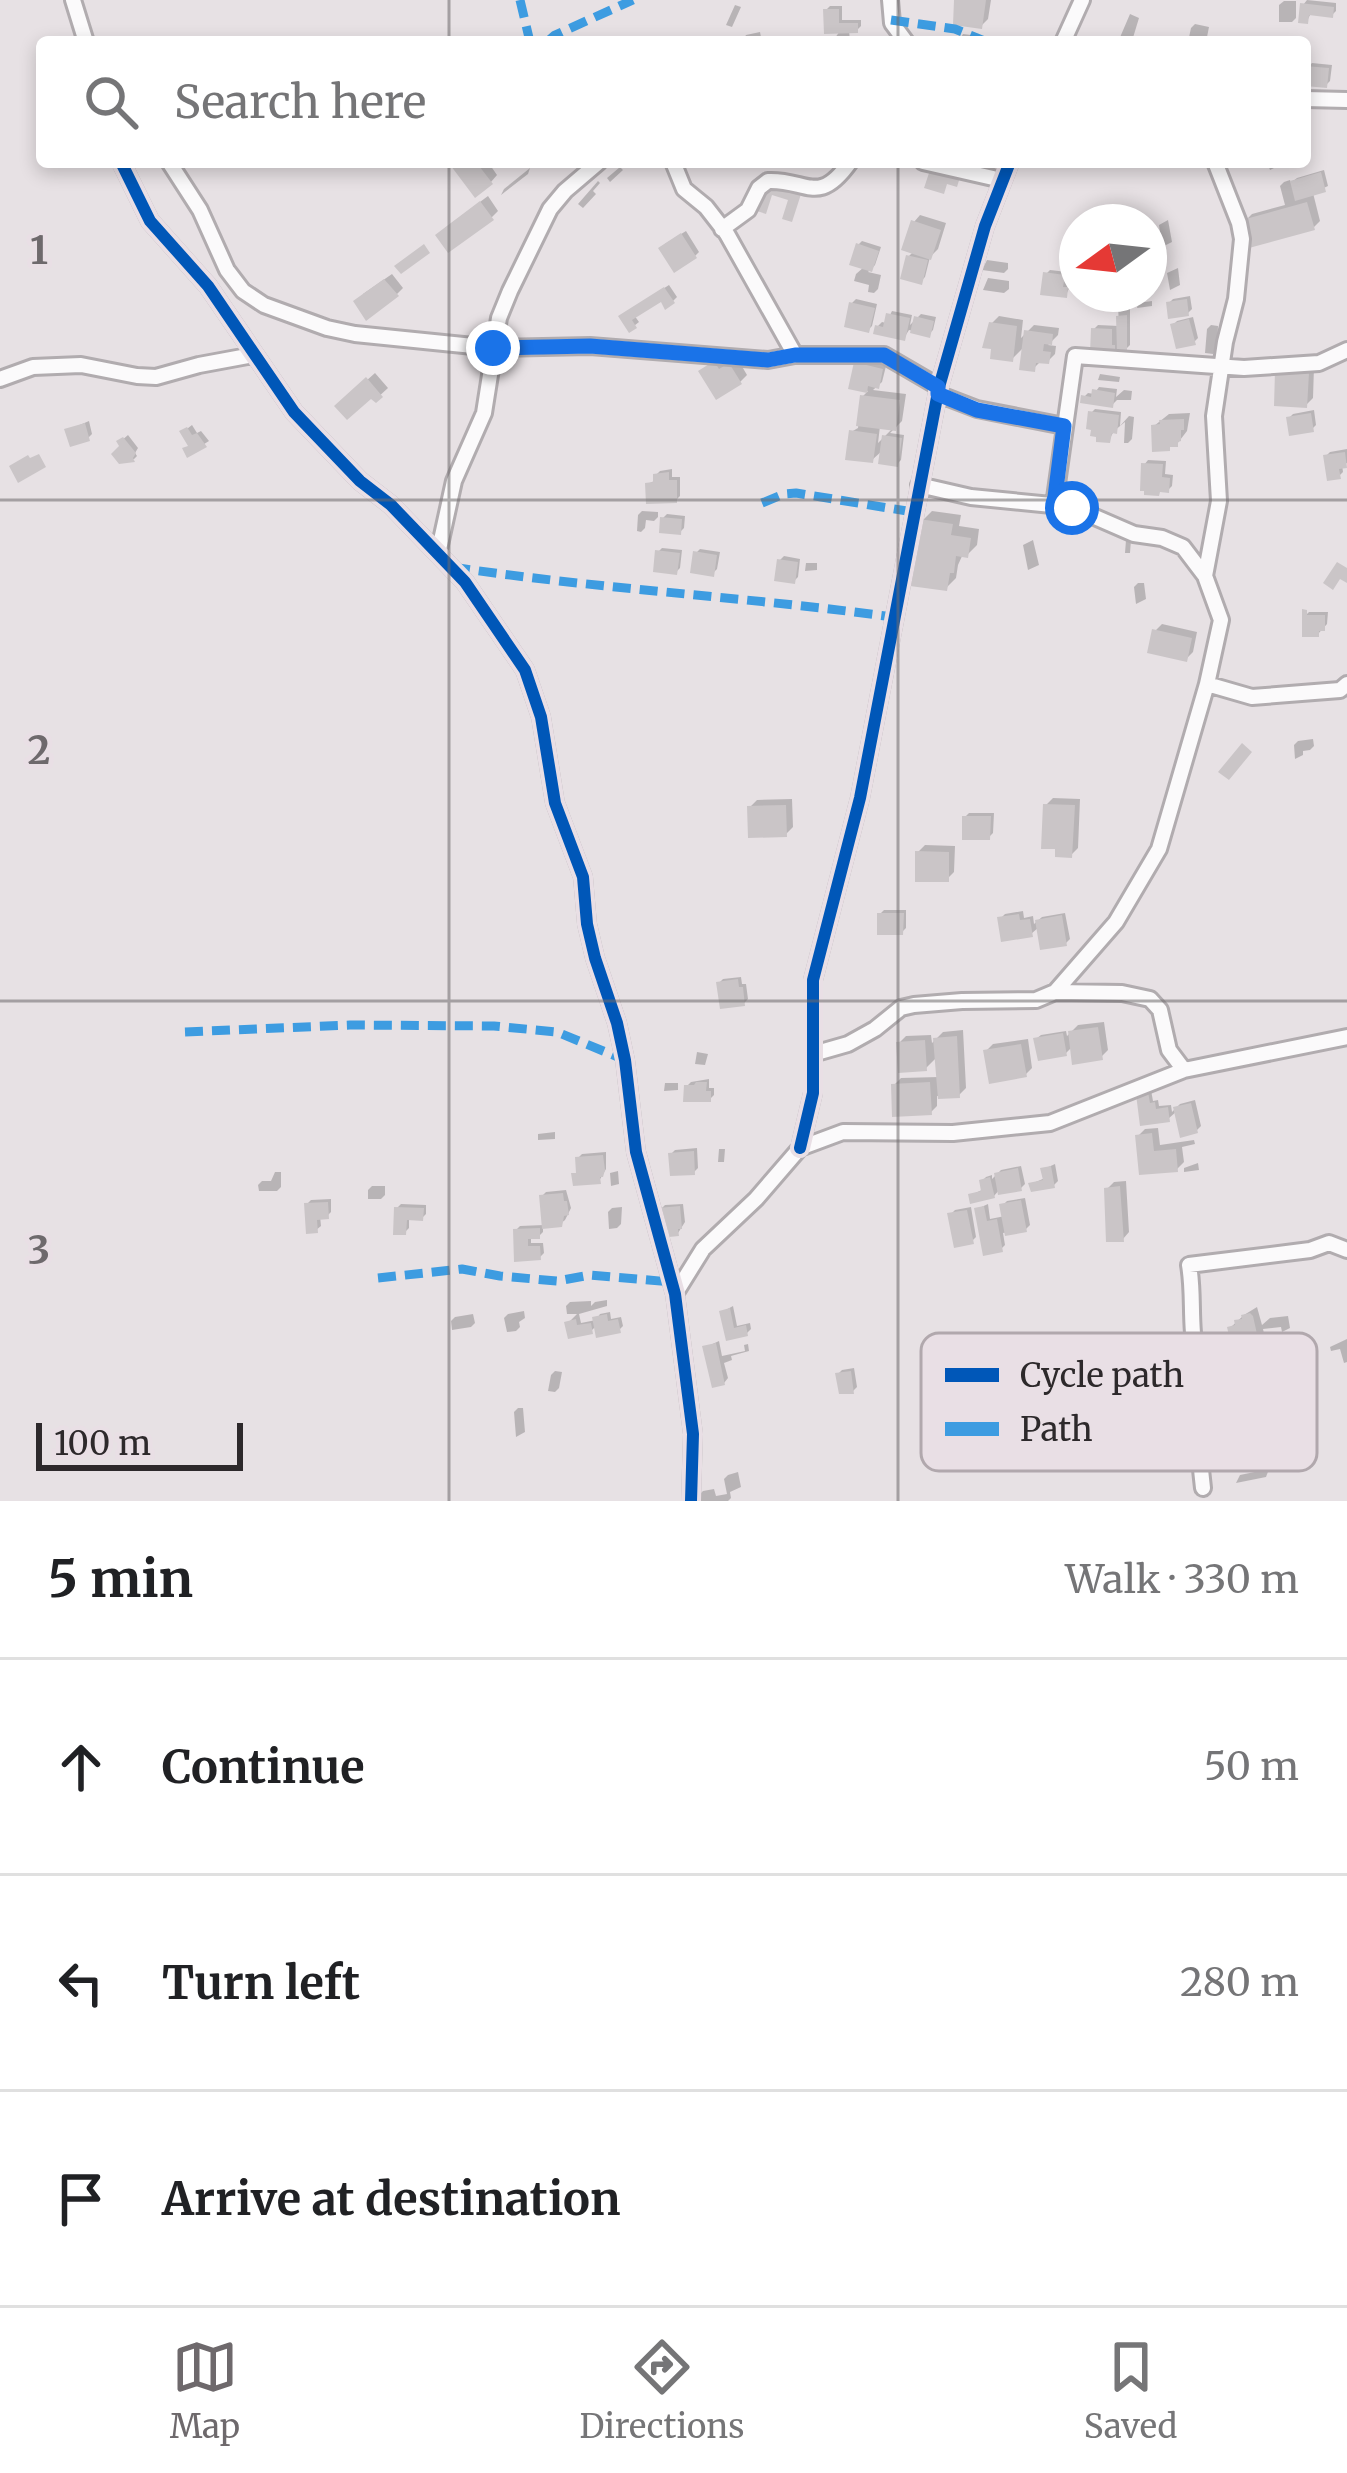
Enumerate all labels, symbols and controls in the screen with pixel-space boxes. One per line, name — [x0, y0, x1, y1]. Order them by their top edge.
search box — [36, 36, 1311, 168]
icon: search — [78, 69, 144, 135]
text: Search here — [174, 74, 426, 130]
north arrow — [1059, 204, 1167, 312]
text: 1 — [30, 226, 48, 275]
route end — [466, 321, 520, 375]
route start — [1045, 481, 1099, 535]
text: 2 — [28, 726, 50, 775]
text: 3 — [28, 1226, 50, 1275]
legend — [921, 1333, 1317, 1471]
text: Cycle path — [1020, 1355, 1184, 1396]
text: Path — [1020, 1409, 1093, 1450]
scale bar — [36, 1417, 243, 1470]
text: 100 m — [54, 1423, 151, 1464]
text: 5 min — [48, 1547, 193, 1611]
text: Walk · 330 m — [1065, 1555, 1299, 1604]
icon: ahead — [48, 1734, 114, 1800]
text: Continue — [162, 1739, 364, 1795]
text: 50 m — [1204, 1742, 1299, 1791]
icon: left — [48, 1950, 114, 2016]
text: Turn left — [162, 1955, 360, 2011]
text: 280 m — [1180, 1958, 1299, 2007]
icon: arrive — [48, 2166, 114, 2232]
text: Arrive at destination — [162, 2171, 620, 2227]
tab: Map — [170, 2334, 240, 2447]
tab: Directions — [579, 2334, 744, 2447]
tab: Saved — [1084, 2334, 1177, 2447]

